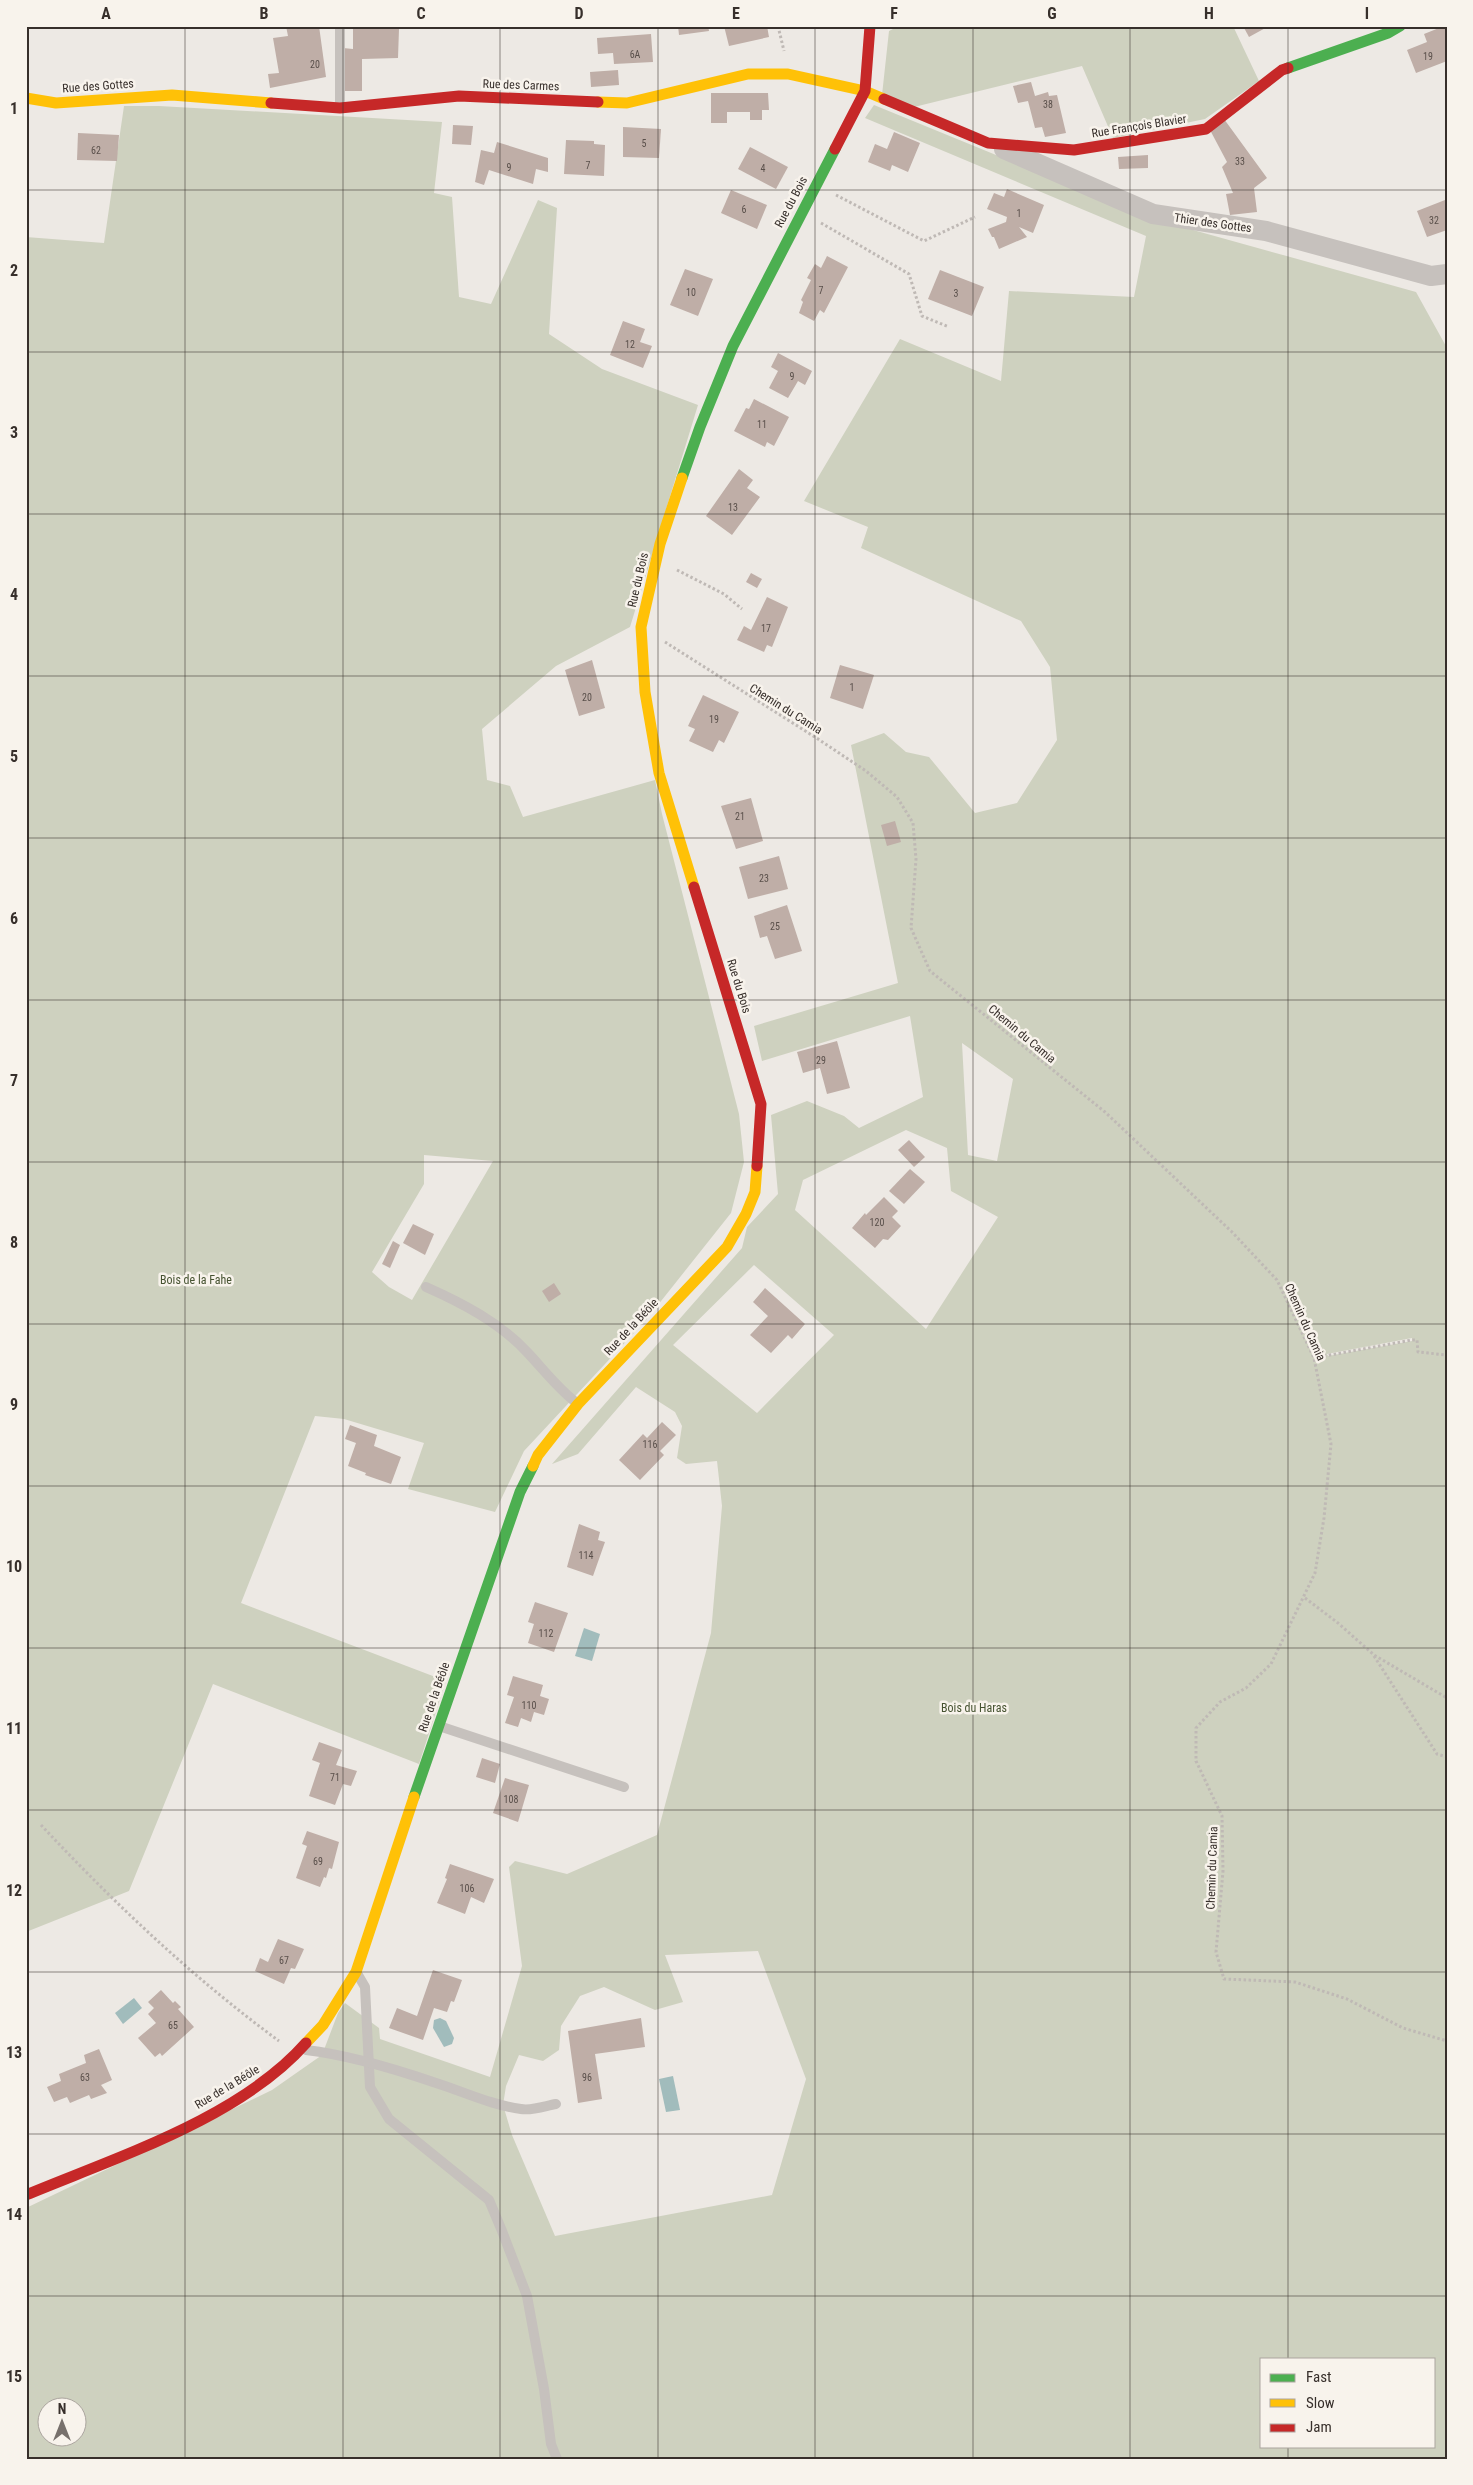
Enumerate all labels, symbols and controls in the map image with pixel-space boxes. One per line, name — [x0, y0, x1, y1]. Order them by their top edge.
text: A — [101, 4, 111, 23]
text: B — [260, 4, 269, 23]
text: C — [416, 4, 426, 23]
text: D — [574, 4, 584, 23]
text: E — [732, 4, 740, 23]
text: F — [890, 4, 898, 23]
text: G — [1047, 4, 1057, 23]
text: H — [1204, 4, 1214, 23]
text: I — [1365, 4, 1369, 23]
house number: 6A — [630, 49, 641, 60]
house number: 19 — [1423, 51, 1433, 62]
house number: 20 — [310, 59, 320, 70]
street label: Rue des Gottes — [62, 77, 134, 95]
street label: Rue des Carmes — [482, 77, 560, 93]
text: 1 — [10, 99, 18, 118]
house number: 38 — [1043, 99, 1053, 110]
street label: Rue François Blavier — [1091, 112, 1188, 140]
house number: 5 — [642, 138, 647, 149]
house number: 62 — [91, 145, 101, 156]
house number: 33 — [1235, 156, 1245, 167]
house number: 7 — [586, 160, 591, 171]
house number: 9 — [507, 162, 512, 173]
house number: 4 — [761, 163, 766, 174]
street label: Rue du Bois — [772, 174, 810, 230]
house number: 6 — [742, 204, 747, 215]
house number: 1 — [1017, 208, 1021, 219]
street label: Thier des Gottes — [1173, 211, 1253, 235]
house number: 32 — [1429, 215, 1439, 226]
text: 2 — [10, 261, 18, 280]
house number: 7 — [819, 285, 824, 296]
house number: 10 — [686, 287, 696, 298]
house number: 3 — [954, 288, 959, 299]
house number: 12 — [625, 339, 635, 350]
house number: 9 — [790, 371, 795, 382]
house number: 11 — [757, 419, 767, 430]
text: 3 — [10, 423, 18, 442]
house number: 13 — [728, 502, 738, 513]
street label: Rue du Bois — [625, 551, 651, 609]
text: 4 — [10, 585, 18, 604]
house number: 17 — [761, 623, 771, 634]
street label: Chemin du Camia — [747, 681, 825, 737]
house number: 1 — [850, 682, 854, 693]
house number: 20 — [582, 692, 592, 703]
house number: 19 — [709, 714, 719, 725]
text: 5 — [10, 747, 18, 766]
house number: 21 — [735, 811, 745, 822]
house number: 23 — [759, 873, 769, 884]
text: 6 — [10, 909, 18, 928]
house number: 25 — [770, 921, 780, 932]
street label: Rue du Bois — [724, 957, 754, 1015]
street label: Chemin du Camia — [986, 1002, 1059, 1066]
house number: 29 — [816, 1055, 826, 1066]
text: 7 — [10, 1071, 18, 1090]
house number: 120 — [870, 1217, 884, 1228]
text: 8 — [10, 1233, 18, 1252]
park label: Bois de la Fahe — [160, 1273, 232, 1287]
street label: Chemin du Camia — [1282, 1281, 1328, 1363]
street label: Rue de la Béôle — [601, 1295, 661, 1358]
text: 9 — [10, 1395, 18, 1414]
house number: 116 — [643, 1439, 657, 1450]
house number: 114 — [579, 1550, 593, 1561]
text: 10 — [6, 1557, 22, 1576]
house number: 112 — [539, 1628, 553, 1639]
street label: Rue de la Béôle — [416, 1660, 453, 1734]
house number: 110 — [522, 1700, 536, 1711]
park label: Bois du Haras — [941, 1701, 1007, 1715]
text: 11 — [6, 1719, 22, 1738]
house number: 71 — [330, 1772, 340, 1783]
house number: 108 — [504, 1794, 518, 1805]
street label: Chemin du Camia — [1204, 1826, 1220, 1910]
house number: 69 — [313, 1856, 323, 1867]
text: 12 — [6, 1881, 22, 1900]
house number: 106 — [460, 1883, 474, 1894]
house number: 67 — [279, 1955, 289, 1966]
house number: 65 — [168, 2020, 178, 2031]
text: 13 — [6, 2043, 22, 2062]
street label: Rue de la Béôle — [192, 2062, 262, 2112]
house number: 63 — [80, 2072, 90, 2083]
house number: 96 — [582, 2072, 592, 2083]
text: 14 — [6, 2205, 22, 2224]
legend — [1260, 2358, 1436, 2448]
text: 15 — [6, 2367, 22, 2386]
text: Fast — [1306, 2368, 1331, 2386]
text: Slow — [1306, 2394, 1335, 2412]
north arrow — [38, 2398, 88, 2448]
text: N — [58, 2401, 66, 2417]
text: Jam — [1306, 2418, 1332, 2436]

